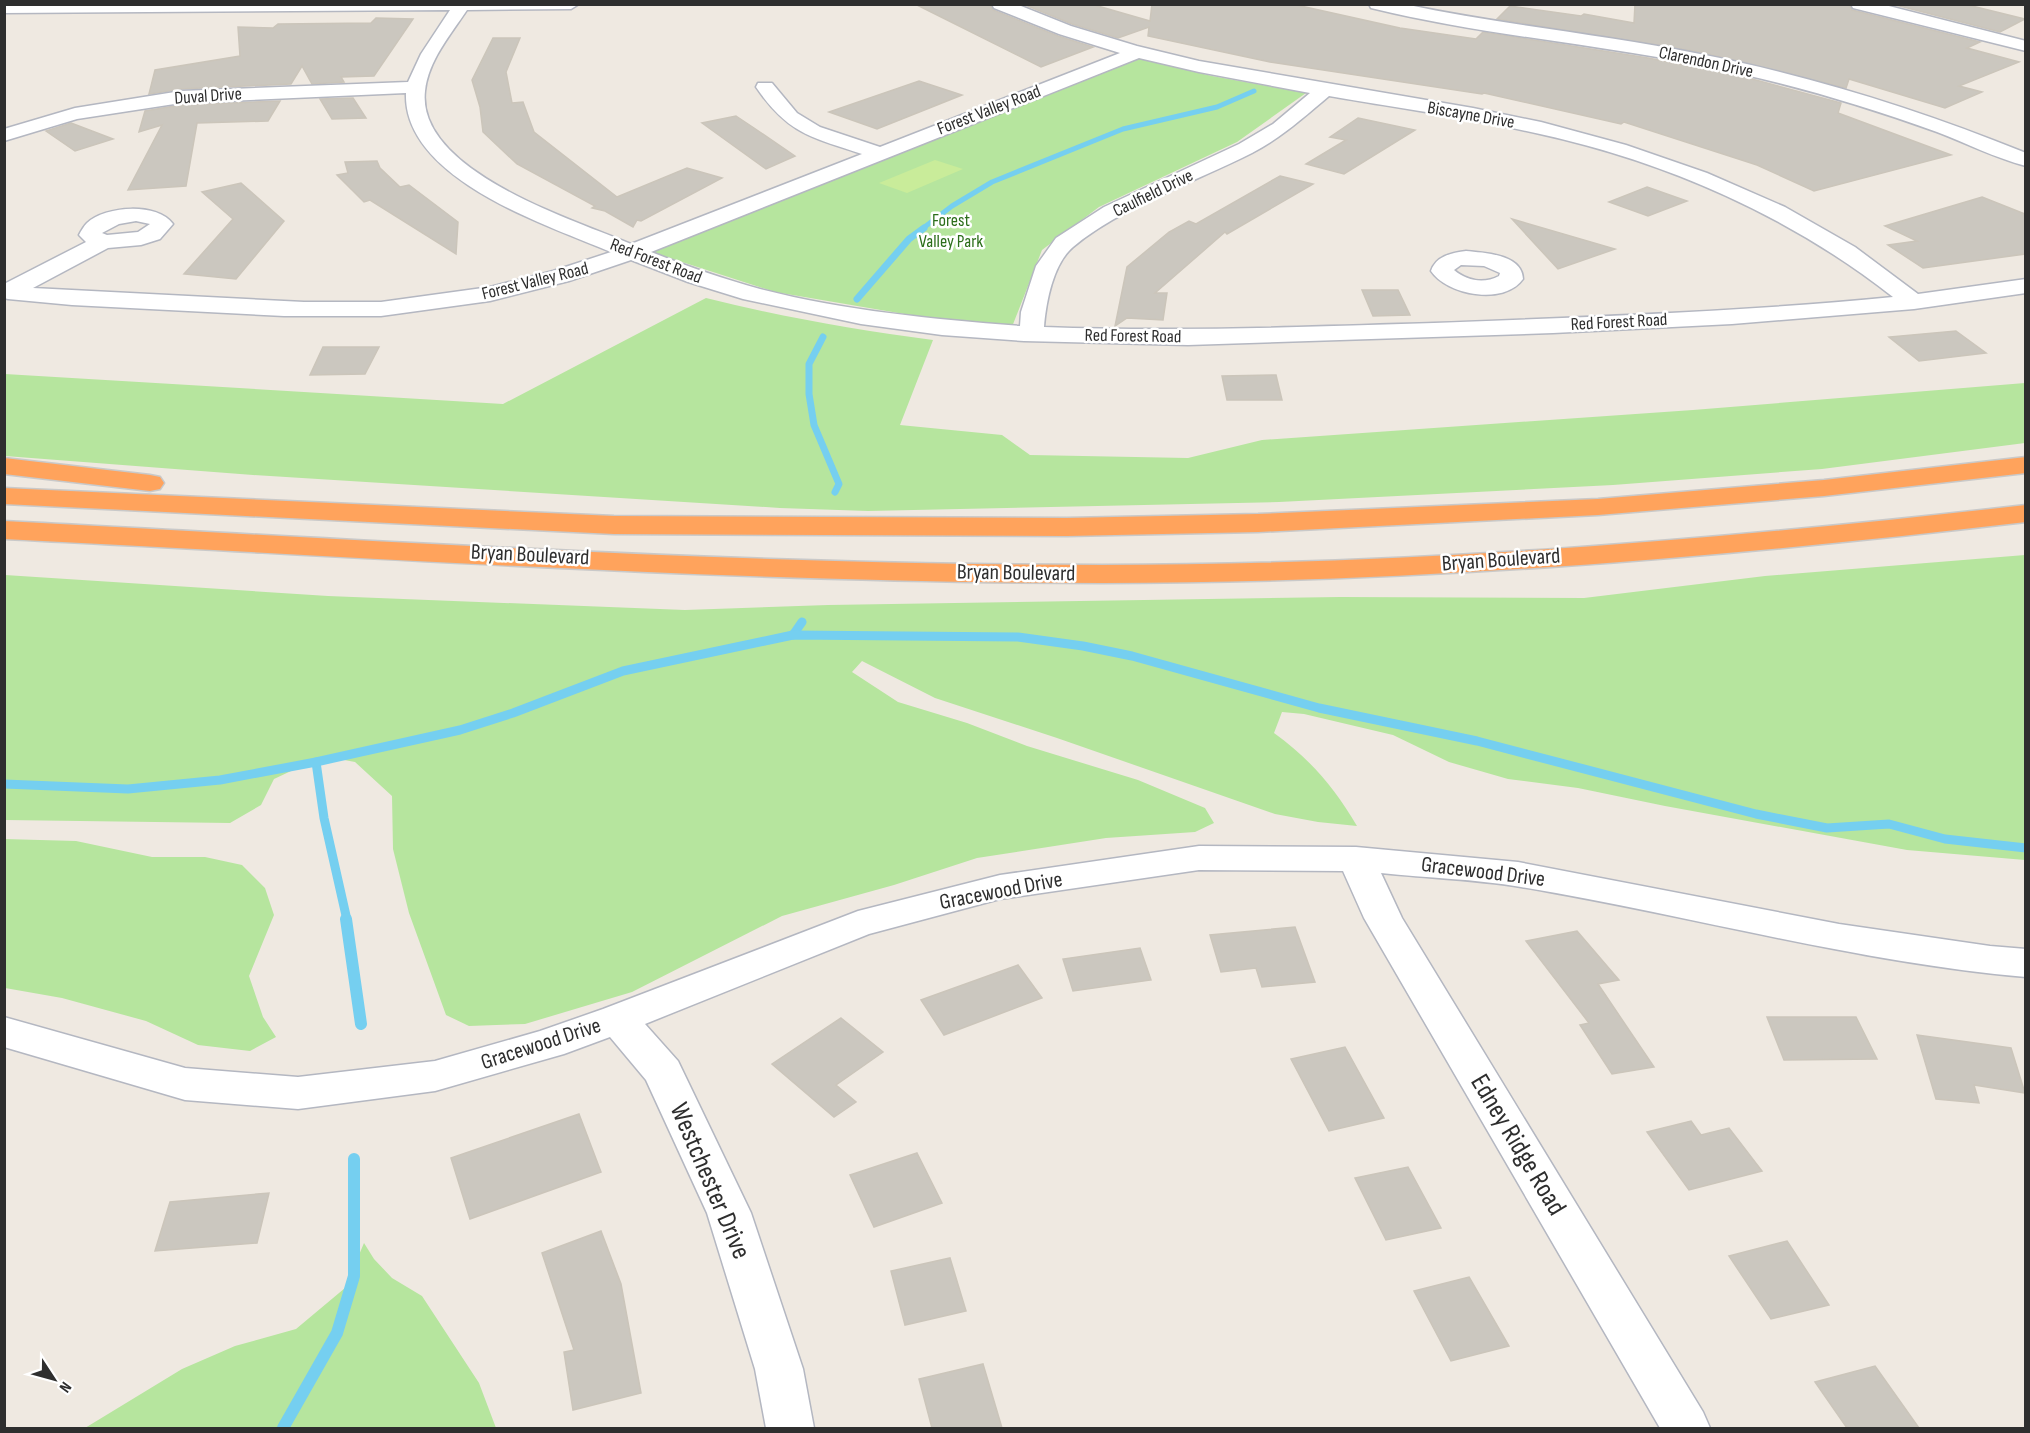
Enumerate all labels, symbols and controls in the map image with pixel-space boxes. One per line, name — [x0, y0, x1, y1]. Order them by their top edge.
street label: Clarendon Drive — [1657, 42, 1755, 82]
street label: Forest Valley Road — [934, 81, 1044, 139]
street label: Duval Drive — [174, 83, 242, 109]
street label: Biscayne Drive — [1426, 97, 1516, 133]
street label: Caulfield Drive — [1110, 165, 1196, 221]
park label: Forest Valley Park — [919, 210, 983, 252]
street label: Red Forest Road — [607, 234, 705, 288]
street label: Forest Valley Road — [480, 258, 590, 304]
street label: Red Forest Road — [1570, 309, 1668, 335]
street label: Red Forest Road — [1084, 325, 1182, 347]
street label: Bryan Boulevard — [470, 538, 590, 572]
street label: Bryan Boulevard — [1441, 542, 1561, 578]
street label: Bryan Boulevard — [957, 558, 1075, 588]
street label: Gracewood Drive — [1420, 851, 1546, 893]
street label: Gracewood Drive — [937, 866, 1065, 916]
street label: Gracewood Drive — [478, 1012, 604, 1076]
street label: Edney Ridge Road — [1463, 1069, 1573, 1221]
street label: Westchester Drive — [663, 1098, 757, 1264]
north arrow — [24, 1349, 84, 1409]
text: N — [55, 1378, 75, 1396]

